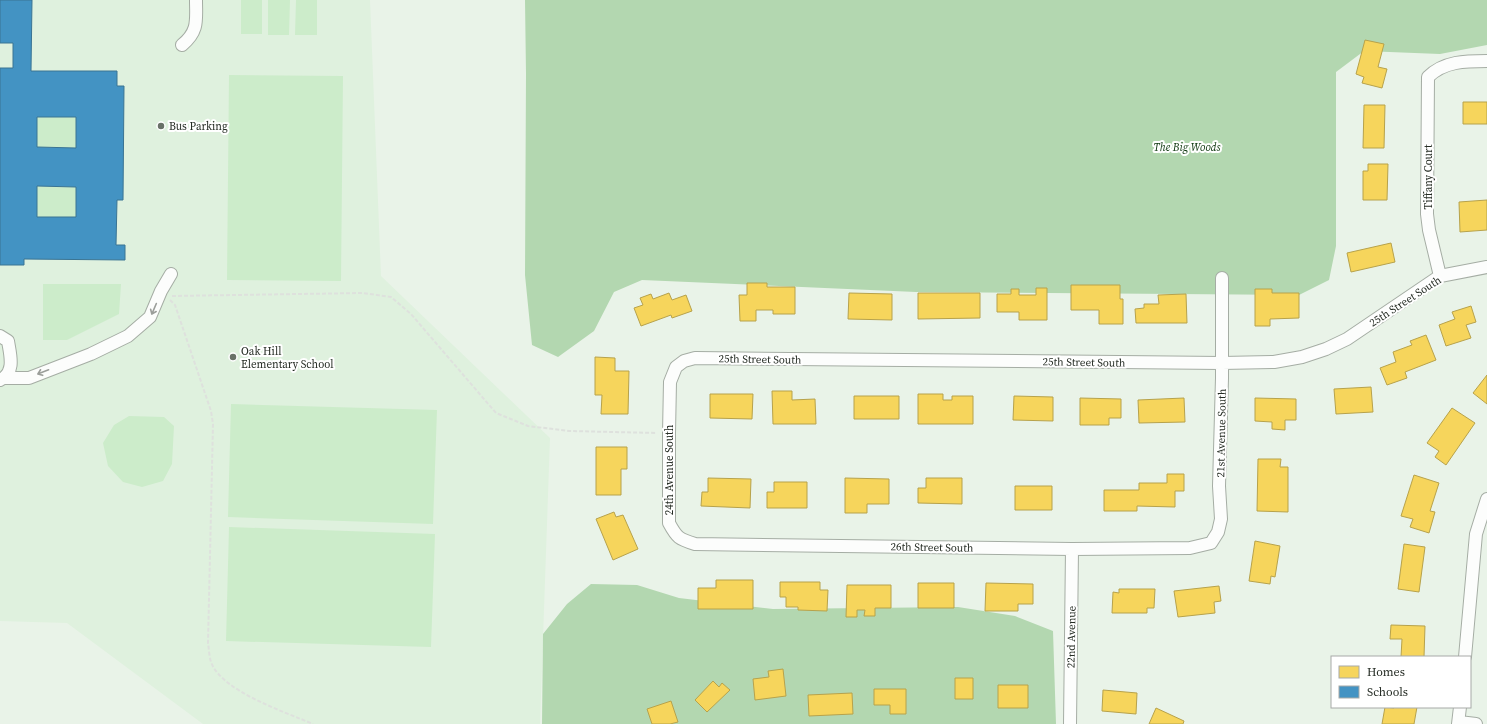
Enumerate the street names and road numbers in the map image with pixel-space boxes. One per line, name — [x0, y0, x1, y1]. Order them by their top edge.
street label: Tiffany Court — [1421, 144, 1436, 209]
street label: 25th Street South — [1366, 272, 1444, 330]
street label: 25th Street South — [718, 351, 802, 368]
street label: 25th Street South — [1042, 354, 1126, 371]
street label: 21st Avenue South — [1213, 388, 1230, 478]
street label: 24th Avenue South — [662, 424, 677, 515]
street label: 26th Street South — [890, 539, 974, 556]
street label: 22nd Avenue — [1063, 605, 1080, 668]

